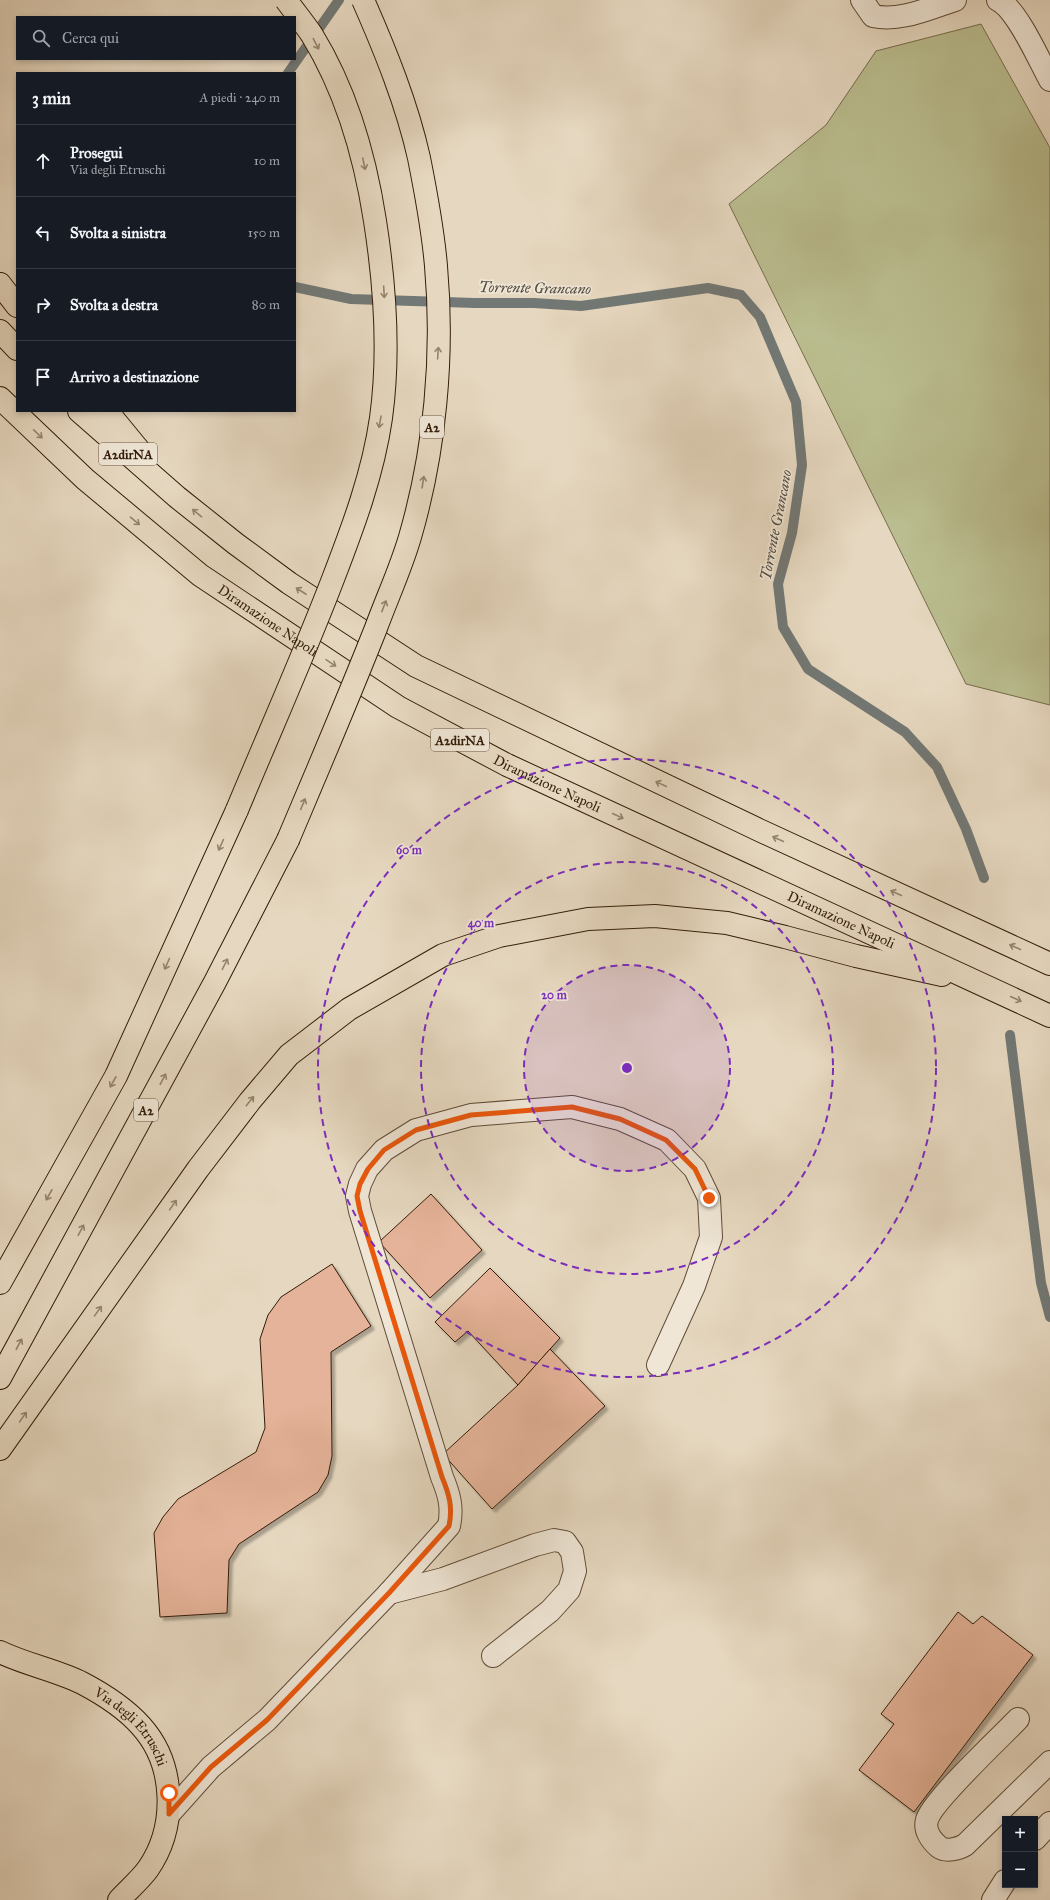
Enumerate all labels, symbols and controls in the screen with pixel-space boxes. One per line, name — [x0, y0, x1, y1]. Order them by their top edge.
search box — [16, 16, 296, 60]
icon: search — [30, 27, 52, 49]
text: Cerca qui — [62, 29, 119, 47]
one-way arrow — [313, 37, 320, 49]
text: 3 min — [32, 88, 71, 109]
text: A piedi · 240 m — [200, 90, 280, 106]
text: Prosegui — [70, 144, 123, 162]
icon: ahead — [32, 150, 54, 172]
text: 10 m — [254, 153, 280, 169]
one-way arrow — [360, 157, 368, 170]
text: Via degli Etruschi — [70, 162, 166, 178]
icon: left — [32, 222, 54, 244]
text: Svolta a sinistra — [70, 224, 166, 242]
text: 150 m — [248, 225, 280, 241]
water label: Torrente Grancano — [479, 278, 592, 298]
one-way arrow — [380, 285, 387, 298]
icon: right — [32, 294, 54, 316]
text: Svolta a destra — [70, 296, 158, 314]
text: 80 m — [252, 297, 280, 313]
one-way arrow — [434, 347, 441, 360]
icon: arrive — [32, 366, 54, 388]
text: Arrivo a destinazione — [70, 368, 199, 386]
one-way arrow — [376, 415, 384, 428]
road number: A2 — [420, 416, 444, 438]
one-way arrow — [33, 429, 43, 439]
road number: A2dirNA — [99, 443, 157, 465]
water label: Torrente Grancano — [756, 468, 796, 582]
one-way arrow — [419, 476, 427, 489]
one-way arrow — [191, 509, 202, 517]
one-way arrow — [130, 516, 141, 525]
street label: Diramazione Napoli — [214, 581, 321, 660]
one-way arrow — [296, 587, 307, 595]
one-way arrow — [381, 600, 389, 612]
one-way arrow — [325, 659, 337, 667]
road number: A2dirNA — [431, 729, 489, 751]
street label: Diramazione Napoli — [490, 751, 604, 816]
one-way arrow — [655, 780, 667, 787]
one-way arrow — [300, 799, 308, 811]
one-way arrow — [612, 812, 624, 820]
one-way arrow — [772, 835, 784, 842]
one-way arrow — [217, 839, 224, 851]
text: 60 m — [396, 843, 423, 857]
street label: Diramazione Napoli — [785, 888, 898, 952]
one-way arrow — [891, 889, 903, 896]
text: 40 m — [468, 916, 495, 931]
one-way arrow — [1009, 943, 1021, 950]
one-way arrow — [163, 957, 170, 969]
one-way arrow — [221, 958, 229, 970]
text: 20 m — [541, 988, 568, 1002]
one-way arrow — [1009, 996, 1021, 1003]
centre of rings — [620, 1061, 634, 1075]
one-way arrow — [160, 1073, 167, 1085]
one-way arrow — [108, 1076, 116, 1088]
one-way arrow — [246, 1095, 255, 1106]
road number: A2 — [134, 1099, 158, 1121]
one-way arrow — [45, 1189, 53, 1201]
route end — [700, 1189, 718, 1207]
one-way arrow — [168, 1199, 177, 1210]
one-way arrow — [78, 1224, 86, 1236]
one-way arrow — [93, 1305, 102, 1316]
one-way arrow — [16, 1338, 24, 1350]
one-way arrow — [18, 1412, 27, 1423]
street label: Via degli Etruschi — [90, 1683, 171, 1768]
route start — [160, 1784, 178, 1802]
map controls — [1002, 1816, 1038, 1888]
button: + — [1002, 1816, 1038, 1852]
button: − — [1002, 1852, 1038, 1888]

